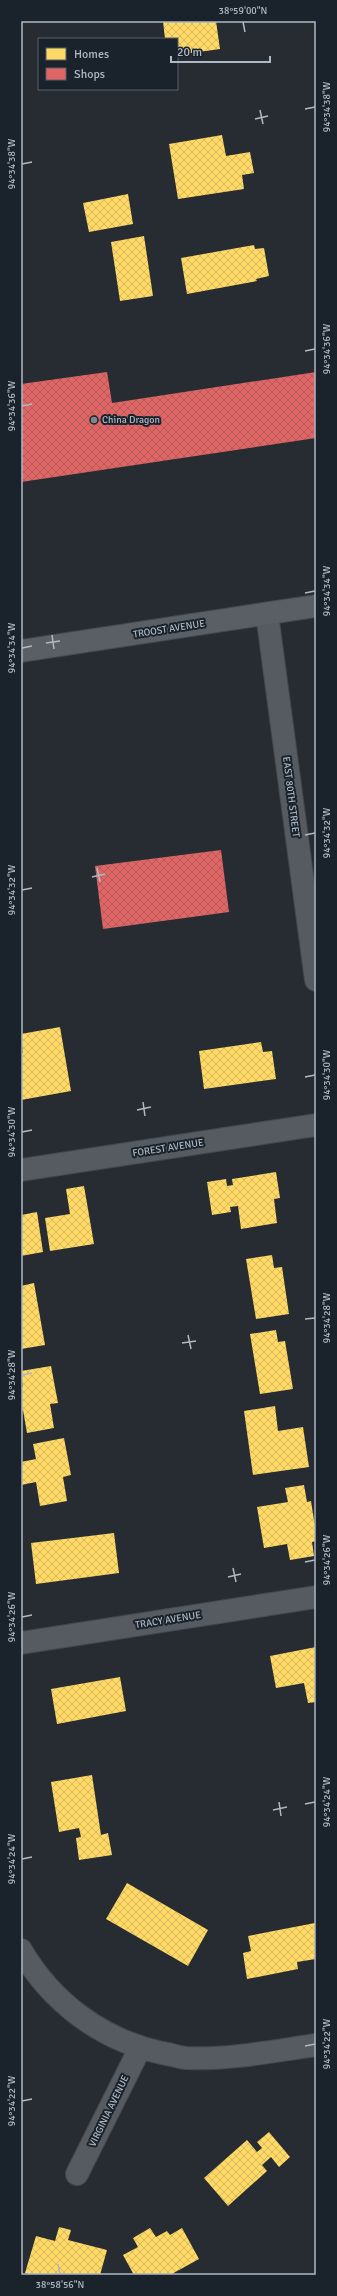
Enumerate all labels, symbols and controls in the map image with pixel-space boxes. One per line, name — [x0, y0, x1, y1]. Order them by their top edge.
text: 38°59'00"N — [219, 5, 267, 17]
legend — [38, 38, 178, 90]
scale bar — [171, 38, 270, 64]
text: 20 m — [177, 45, 202, 60]
text: Homes — [74, 47, 109, 62]
text: Shops — [74, 67, 105, 82]
text: 94°34'38"W — [321, 81, 333, 132]
text: 94°34'38"W — [6, 138, 18, 189]
text: 94°34'36"W — [321, 323, 333, 374]
text: 94°34'36"W — [6, 380, 18, 431]
place label: China Dragon — [102, 414, 160, 426]
marker: China Dragon — [89, 415, 99, 425]
text: 94°34'34"W — [321, 565, 333, 616]
street label: TROOST AVENUE — [132, 617, 206, 641]
text: 94°34'34"W — [6, 622, 18, 673]
street label: EAST 80TH STREET — [280, 756, 302, 838]
text: 94°34'32"W — [321, 807, 333, 858]
text: 94°34'32"W — [6, 864, 18, 915]
text: 94°34'30"W — [321, 1049, 333, 1100]
text: 94°34'30"W — [6, 1106, 18, 1157]
street label: FOREST AVENUE — [132, 1136, 205, 1160]
text: 94°34'28"W — [321, 1292, 333, 1343]
text: 94°34'28"W — [6, 1349, 18, 1400]
text: 94°34'26"W — [321, 1534, 333, 1585]
text: 94°34'26"W — [6, 1591, 18, 1642]
street label: TRACY AVENUE — [134, 1609, 202, 1631]
text: 94°34'24"W — [321, 1776, 333, 1827]
text: 94°34'24"W — [6, 1833, 18, 1884]
text: 94°34'22"W — [321, 2018, 333, 2069]
street label: VIRGINIA AVENUE — [86, 2073, 132, 2149]
text: 94°34'22"W — [6, 2075, 18, 2126]
text: 38°58'56"N — [36, 2279, 84, 2291]

